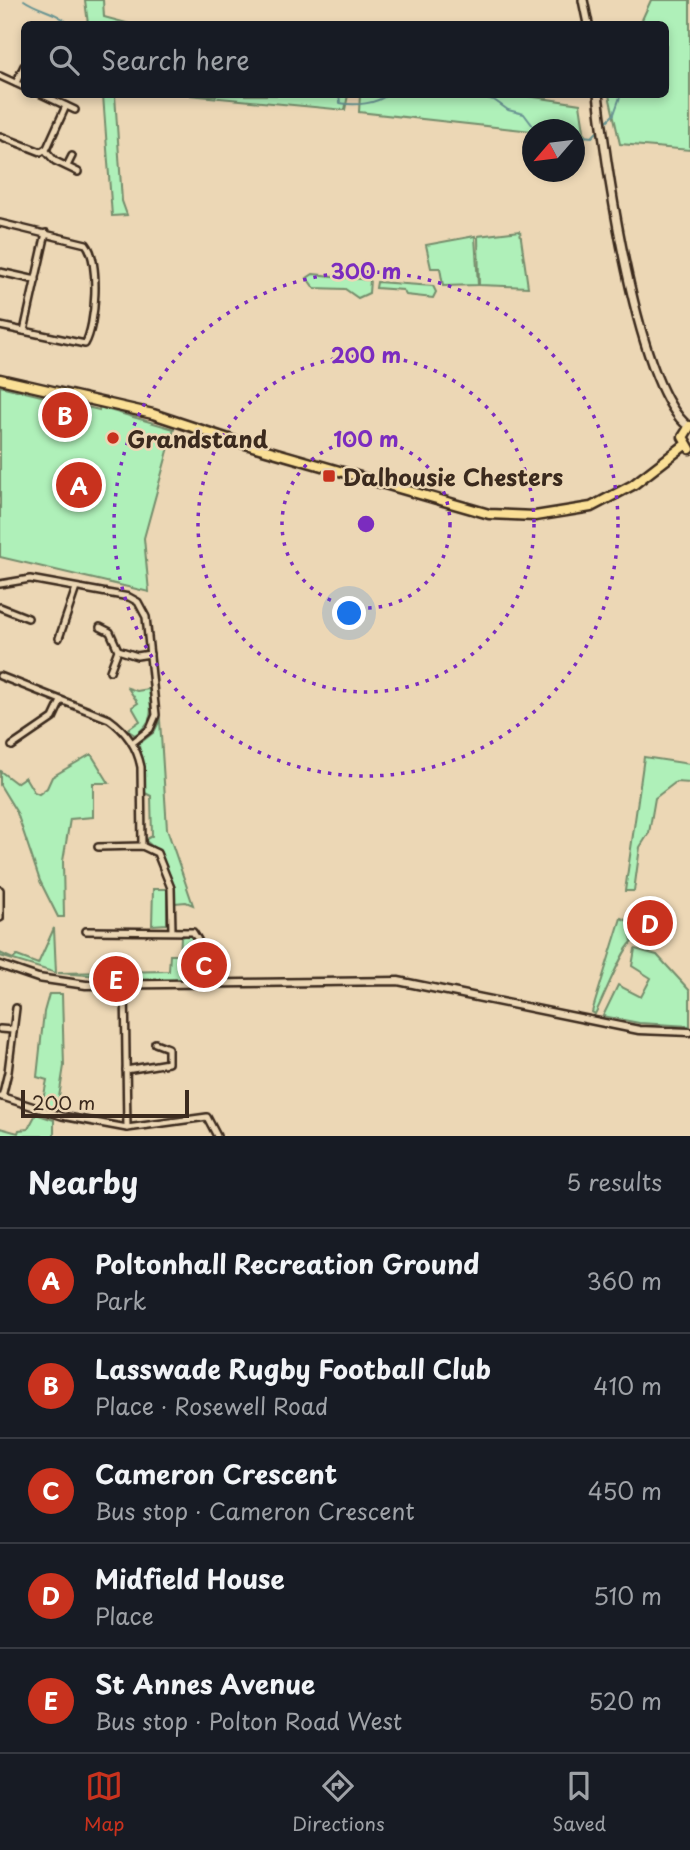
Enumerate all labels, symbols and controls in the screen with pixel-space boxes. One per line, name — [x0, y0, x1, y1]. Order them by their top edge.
search box — [21, 21, 669, 98]
text: Search here — [101, 40, 250, 79]
icon: search — [45, 41, 83, 79]
north arrow — [522, 119, 585, 182]
text: 300 m — [331, 254, 401, 286]
text: 200 m — [331, 338, 401, 370]
pin: B — [42, 389, 88, 441]
place label: Grandstand — [127, 421, 268, 456]
text: 100 m — [333, 422, 399, 454]
marker: Grandstand — [105, 430, 121, 446]
pin: A — [56, 459, 102, 511]
place label: Dalhousie Chesters — [343, 459, 563, 494]
marker: Dalhousie Chesters — [321, 468, 337, 484]
centre of rings — [354, 512, 378, 536]
your location — [332, 596, 366, 630]
pin: D — [627, 897, 673, 949]
pin: C — [181, 939, 227, 991]
pin: E — [93, 953, 139, 1005]
scale bar — [21, 1087, 189, 1119]
text: 200 m — [32, 1088, 95, 1116]
text: Nearby — [28, 1159, 138, 1204]
text: 5 results — [566, 1164, 662, 1199]
text: Poltonhall Recreation Ground — [95, 1244, 479, 1283]
text: A — [42, 1263, 60, 1298]
text: 360 m — [587, 1263, 662, 1298]
text: Park — [95, 1283, 146, 1318]
text: Lasswade Rugby Football Club — [95, 1349, 491, 1388]
text: B — [43, 1368, 59, 1403]
text: 410 m — [593, 1368, 662, 1403]
text: Place · Rosewell Road — [95, 1388, 328, 1423]
text: Cameron Crescent — [95, 1454, 337, 1493]
text: C — [42, 1473, 60, 1508]
text: 450 m — [588, 1473, 662, 1508]
text: Bus stop · Cameron Crescent — [95, 1493, 415, 1528]
text: Midfield House — [95, 1559, 285, 1598]
text: D — [42, 1578, 60, 1613]
text: 510 m — [593, 1578, 662, 1613]
text: Place — [95, 1598, 154, 1633]
text: St Annes Avenue — [95, 1664, 315, 1703]
text: E — [44, 1683, 58, 1718]
text: 520 m — [589, 1683, 662, 1718]
text: Bus stop · Polton Road West — [95, 1703, 402, 1738]
tab: Map — [84, 1767, 124, 1837]
tab: Directions — [292, 1767, 385, 1837]
tab: Saved — [552, 1767, 606, 1837]

